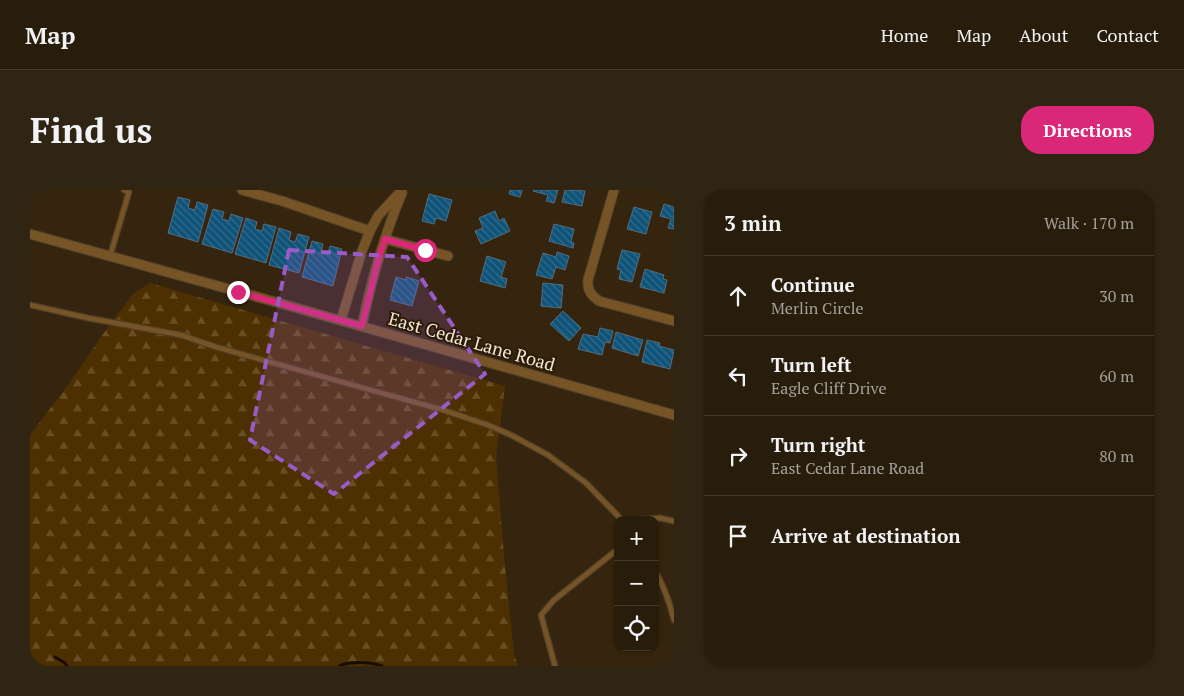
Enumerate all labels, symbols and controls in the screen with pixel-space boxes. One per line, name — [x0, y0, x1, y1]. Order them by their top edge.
text: Map — [25, 19, 75, 51]
text: Home — [881, 23, 928, 47]
text: Map — [956, 23, 991, 47]
text: About — [1019, 23, 1068, 47]
text: Contact — [1096, 23, 1159, 47]
button: Directions — [1021, 106, 1154, 154]
text: Find us — [30, 107, 152, 153]
text: 3 min — [724, 209, 781, 237]
text: Walk · 170 m — [1044, 212, 1134, 234]
route start — [414, 239, 437, 262]
text: Continue — [771, 272, 855, 297]
route end — [227, 281, 250, 304]
icon: ahead — [724, 282, 752, 310]
text: 30 m — [1099, 285, 1134, 307]
text: Merlin Circle — [771, 297, 864, 319]
street label: East Cedar Lane Road — [386, 306, 558, 376]
text: Turn left — [771, 352, 852, 377]
icon: left — [724, 362, 752, 390]
text: 60 m — [1099, 365, 1134, 387]
text: Eagle Cliff Drive — [771, 377, 887, 399]
text: Turn right — [771, 432, 865, 457]
icon: right — [724, 442, 752, 470]
text: 80 m — [1099, 445, 1134, 467]
text: East Cedar Lane Road — [771, 457, 924, 479]
map controls — [614, 516, 659, 651]
button: + — [614, 516, 659, 561]
icon: arrive — [724, 522, 752, 550]
text: Arrive at destination — [771, 523, 960, 548]
button: − — [614, 561, 659, 606]
button: locate — [614, 606, 659, 651]

